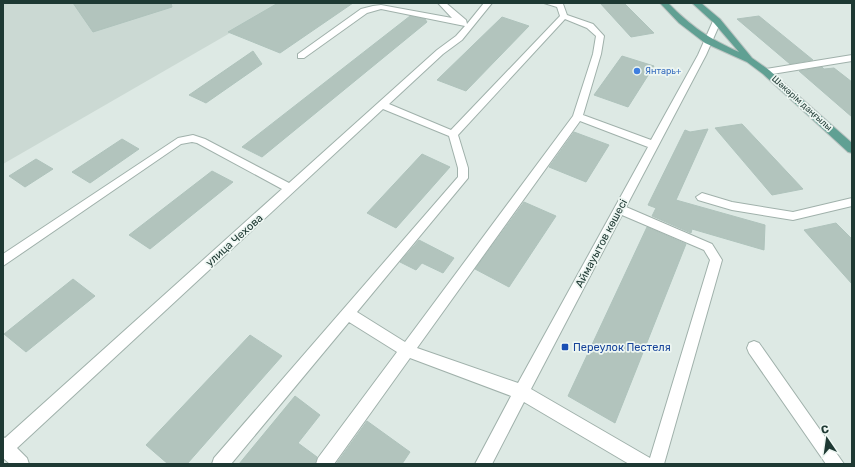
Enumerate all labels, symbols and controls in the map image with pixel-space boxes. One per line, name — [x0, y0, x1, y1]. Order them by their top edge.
marker: Янтарь+ — [632, 66, 642, 76]
place label: Янтарь+ — [645, 66, 682, 76]
street label: Шәкәрім даңғылы — [770, 73, 834, 133]
street label: Аймауытов көшесі — [573, 197, 630, 290]
street label: улица Чехова — [203, 211, 266, 269]
place label: Переулок Пестеля — [573, 341, 671, 354]
marker: Переулок Пестеля — [560, 342, 570, 352]
north arrow — [807, 419, 847, 459]
text: С — [820, 422, 830, 437]

